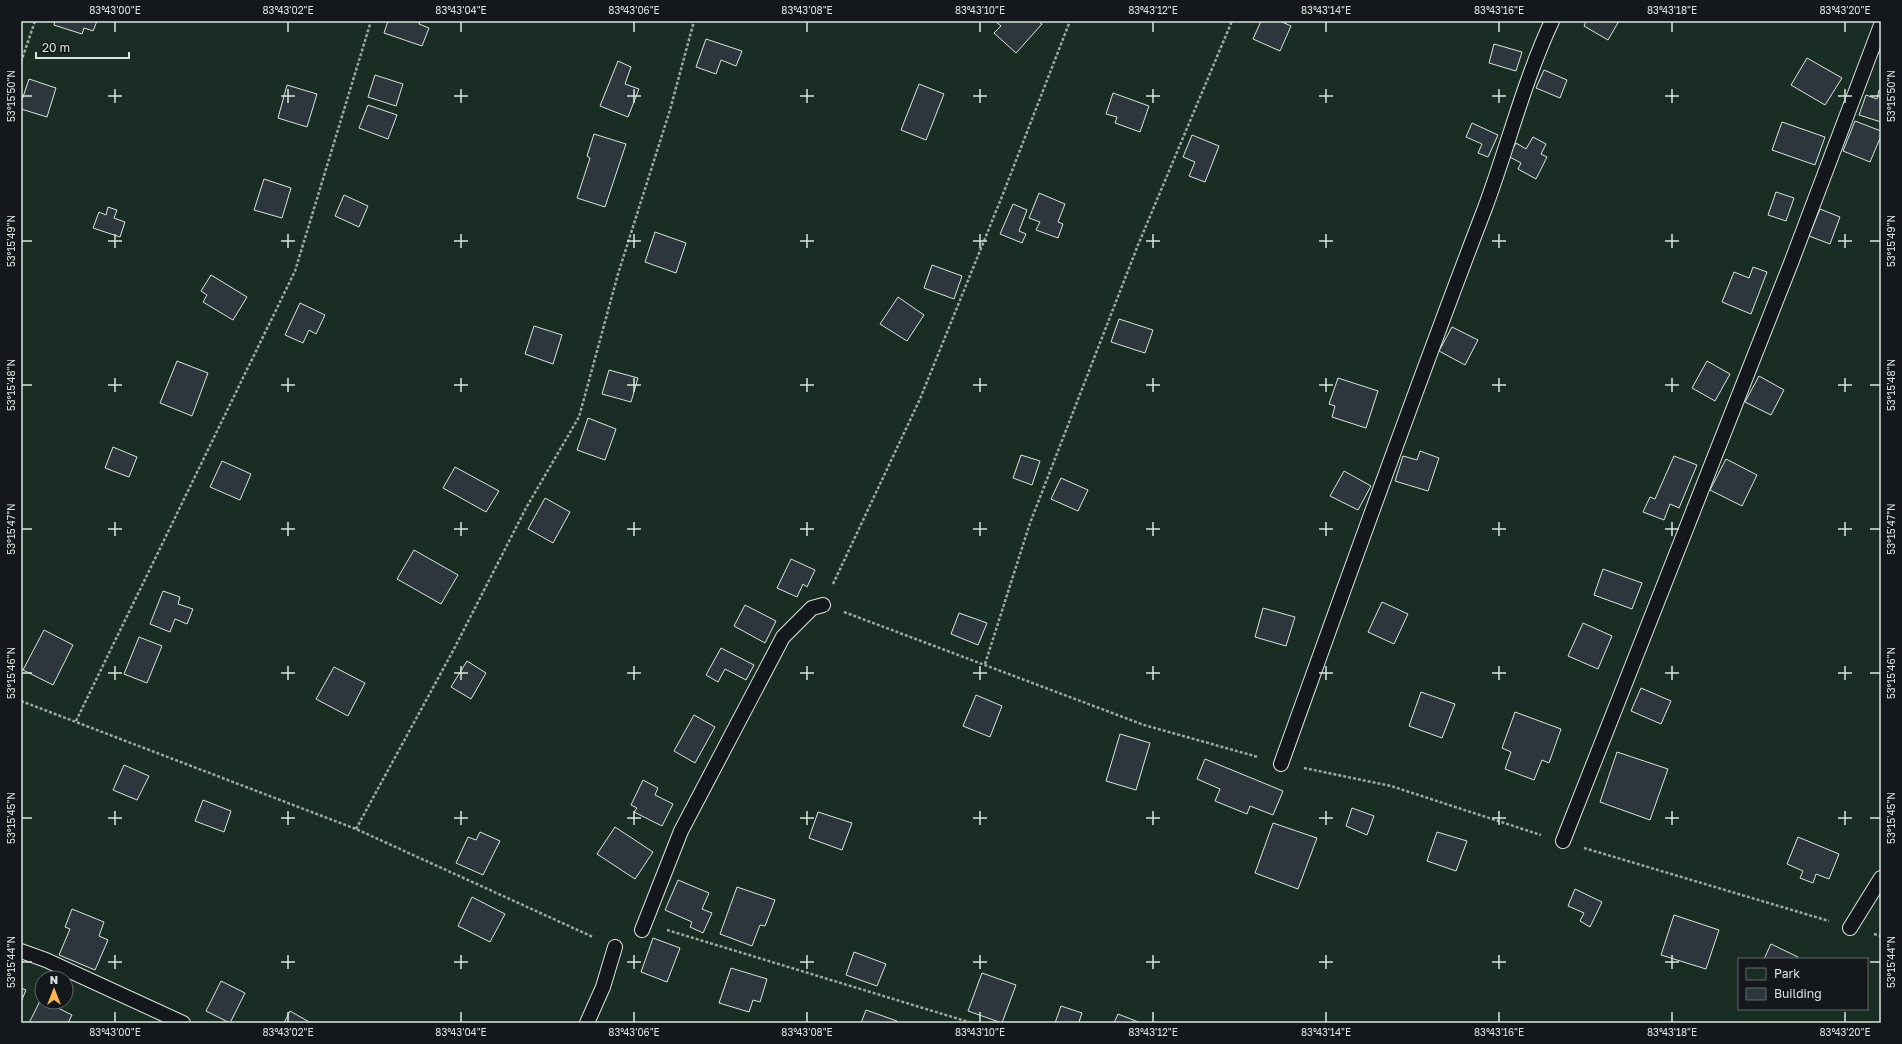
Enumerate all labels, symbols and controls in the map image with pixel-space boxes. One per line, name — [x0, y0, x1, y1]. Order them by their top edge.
text: 83°43'00"E — [89, 4, 141, 16]
text: 83°43'02"E — [262, 4, 314, 16]
text: 83°43'04"E — [435, 4, 487, 16]
text: 83°43'06"E — [608, 4, 660, 16]
text: 83°43'08"E — [781, 4, 833, 16]
text: 83°43'10"E — [955, 4, 1005, 16]
text: 83°43'12"E — [1128, 4, 1178, 16]
text: 83°43'14"E — [1301, 4, 1351, 16]
text: 83°43'16"E — [1474, 4, 1524, 16]
text: 83°43'18"E — [1647, 4, 1697, 16]
text: 83°43'20"E — [1819, 4, 1871, 16]
scale bar — [36, 34, 129, 60]
text: 20 m — [42, 40, 70, 55]
text: 53°15'50"N — [5, 70, 17, 122]
text: 53°15'50"N — [1885, 70, 1897, 122]
text: 53°15'49"N — [5, 215, 17, 267]
text: 53°15'49"N — [1885, 215, 1897, 267]
text: 53°15'48"N — [5, 359, 17, 411]
text: 53°15'48"N — [1885, 359, 1897, 411]
text: 53°15'47"N — [5, 503, 17, 555]
text: 53°15'47"N — [1885, 503, 1897, 555]
text: 53°15'46"N — [5, 647, 17, 699]
text: 53°15'46"N — [1885, 647, 1897, 699]
text: 53°15'45"N — [5, 792, 17, 844]
text: 53°15'45"N — [1885, 792, 1897, 844]
text: 53°15'44"N — [5, 936, 17, 988]
text: 53°15'44"N — [1885, 936, 1897, 988]
legend — [1738, 958, 1868, 1010]
text: Park — [1774, 966, 1800, 981]
north arrow — [34, 970, 74, 1010]
text: N — [50, 973, 58, 986]
text: Building — [1774, 986, 1822, 1001]
text: 83°43'00"E — [89, 1026, 141, 1038]
text: 83°43'02"E — [262, 1026, 314, 1038]
text: 83°43'04"E — [435, 1026, 487, 1038]
text: 83°43'06"E — [608, 1026, 660, 1038]
text: 83°43'08"E — [781, 1026, 833, 1038]
text: 83°43'10"E — [955, 1026, 1005, 1038]
text: 83°43'12"E — [1128, 1026, 1178, 1038]
text: 83°43'14"E — [1301, 1026, 1351, 1038]
text: 83°43'16"E — [1474, 1026, 1524, 1038]
text: 83°43'18"E — [1647, 1026, 1697, 1038]
text: 83°43'20"E — [1819, 1026, 1871, 1038]

